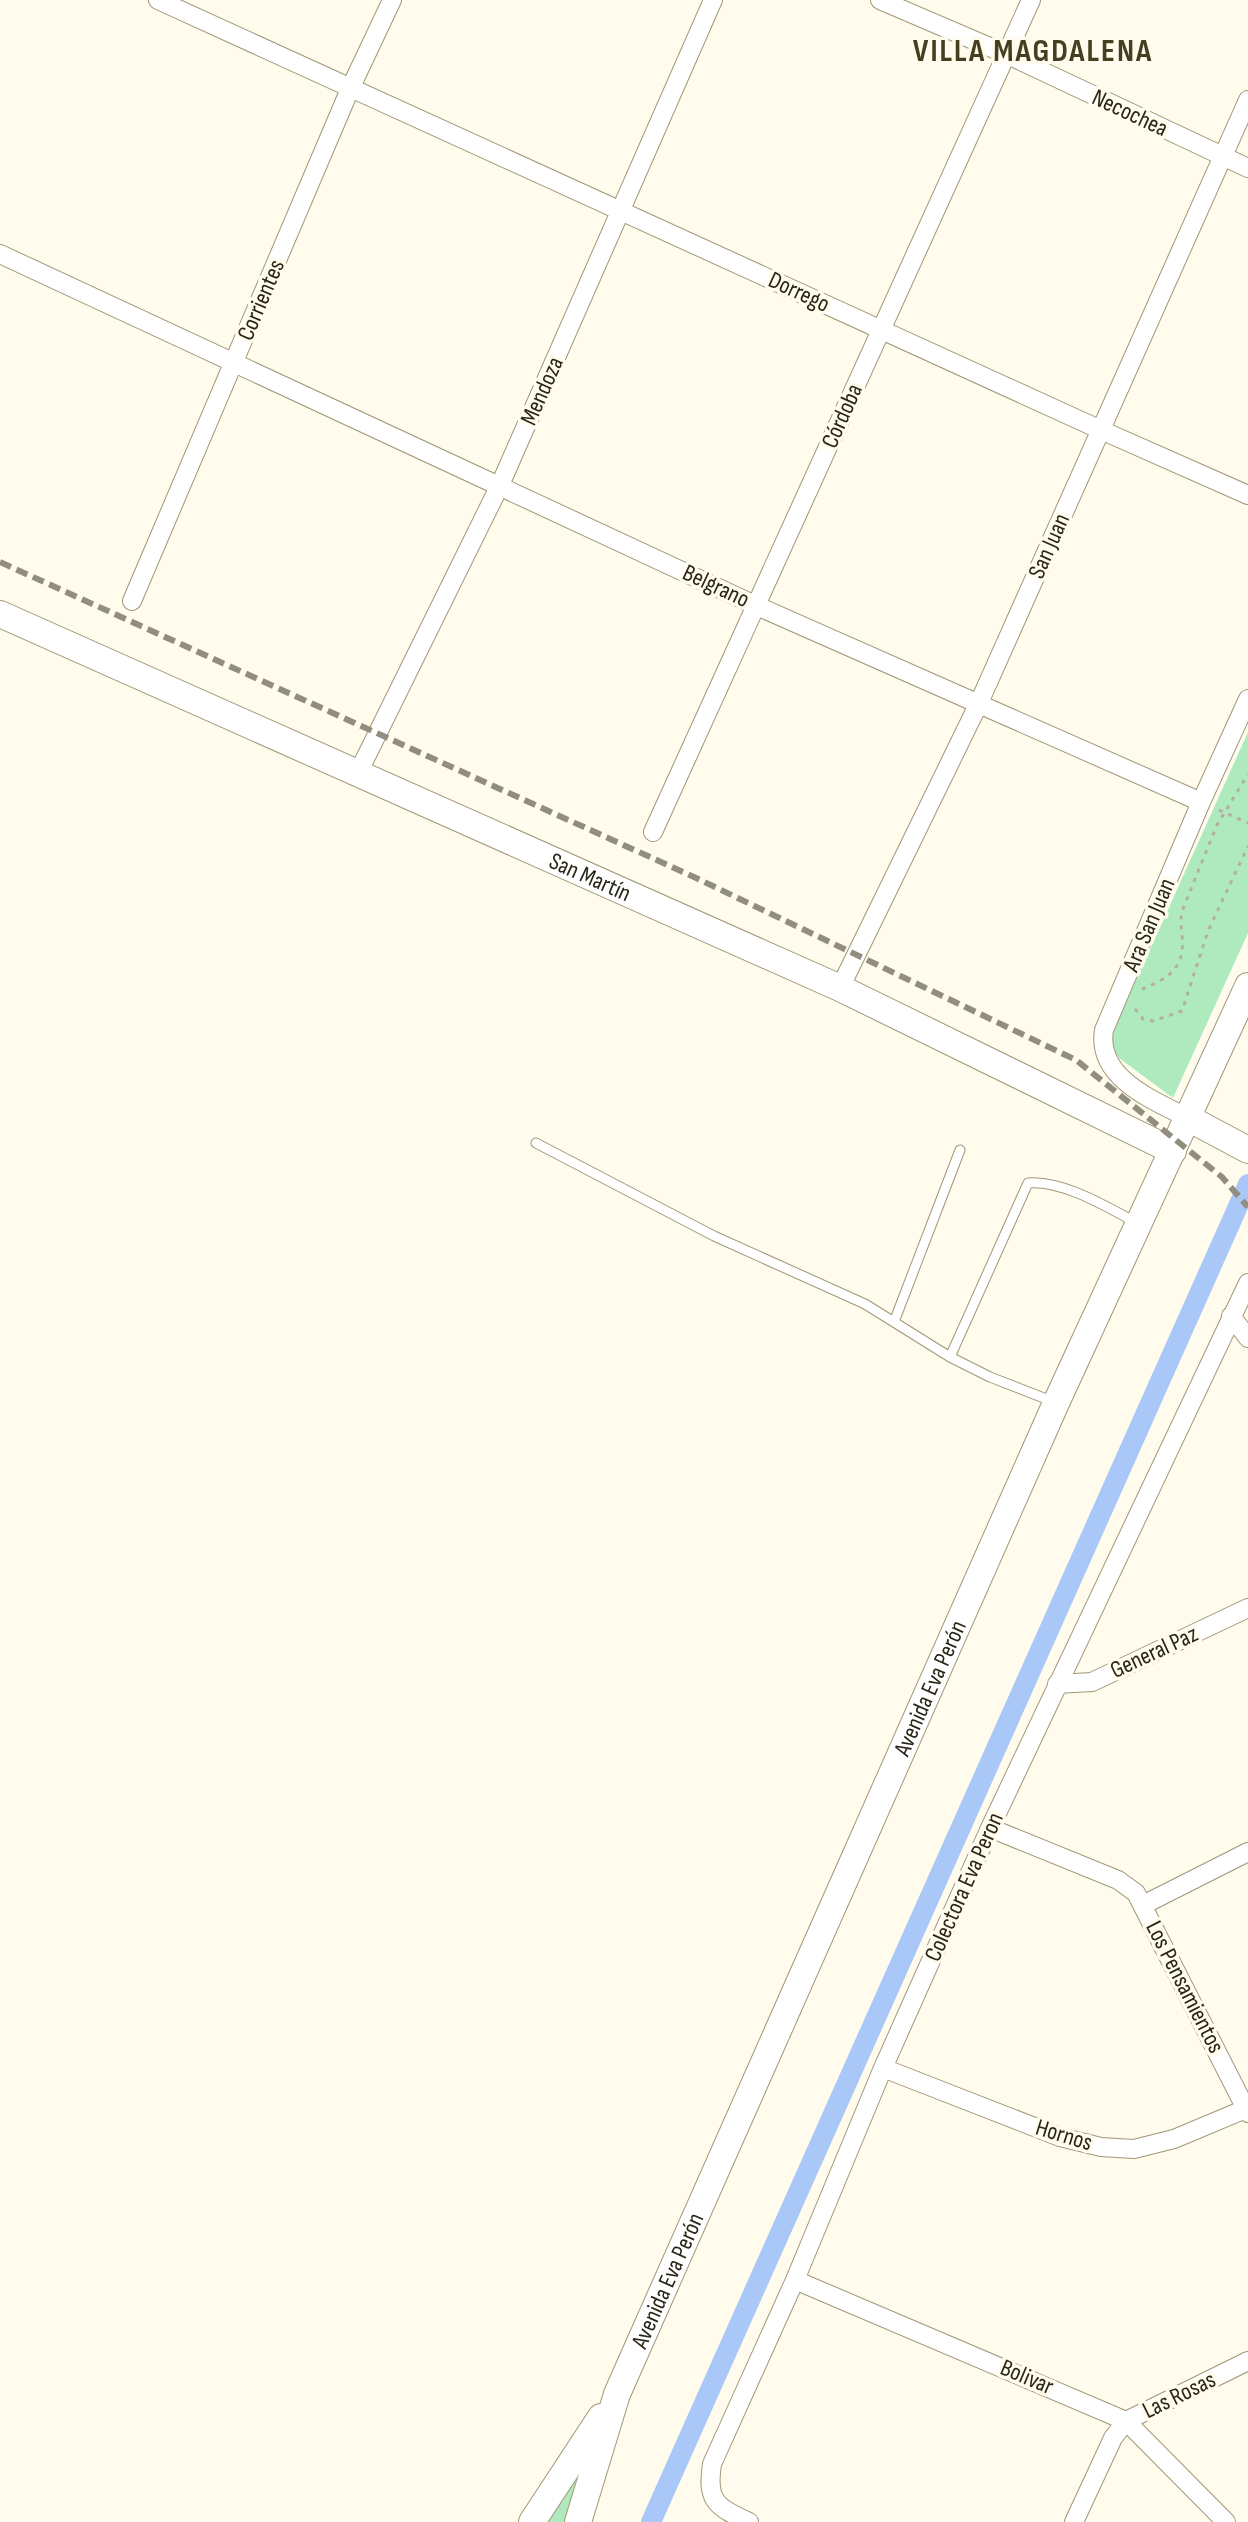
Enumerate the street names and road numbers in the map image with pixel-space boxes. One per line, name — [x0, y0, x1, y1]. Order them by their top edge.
street label: Necochea — [1088, 83, 1172, 143]
street label: Corrientes — [231, 255, 291, 345]
street label: Dorrego — [764, 265, 834, 319]
street label: Mendoza — [514, 352, 570, 430]
street label: Córdoba — [815, 379, 869, 453]
street label: San Juan — [1022, 509, 1076, 583]
street label: Belgrano — [678, 558, 754, 614]
street label: San Martín — [545, 846, 636, 908]
street label: Ara San Juan — [1116, 874, 1182, 977]
street label: Avenida Eva Perón — [887, 1616, 972, 1761]
street label: General Paz — [1106, 1619, 1203, 1685]
street label: Colectora Eva Peron — [918, 1808, 1010, 1966]
street label: Los Pensamientos — [1139, 1916, 1231, 2058]
street label: Hornos — [1032, 2113, 1096, 2157]
street label: Avenida Eva Perón — [624, 2208, 710, 2354]
street label: Bolivar — [996, 2353, 1058, 2401]
street label: Las Rosas — [1138, 2365, 1220, 2425]

